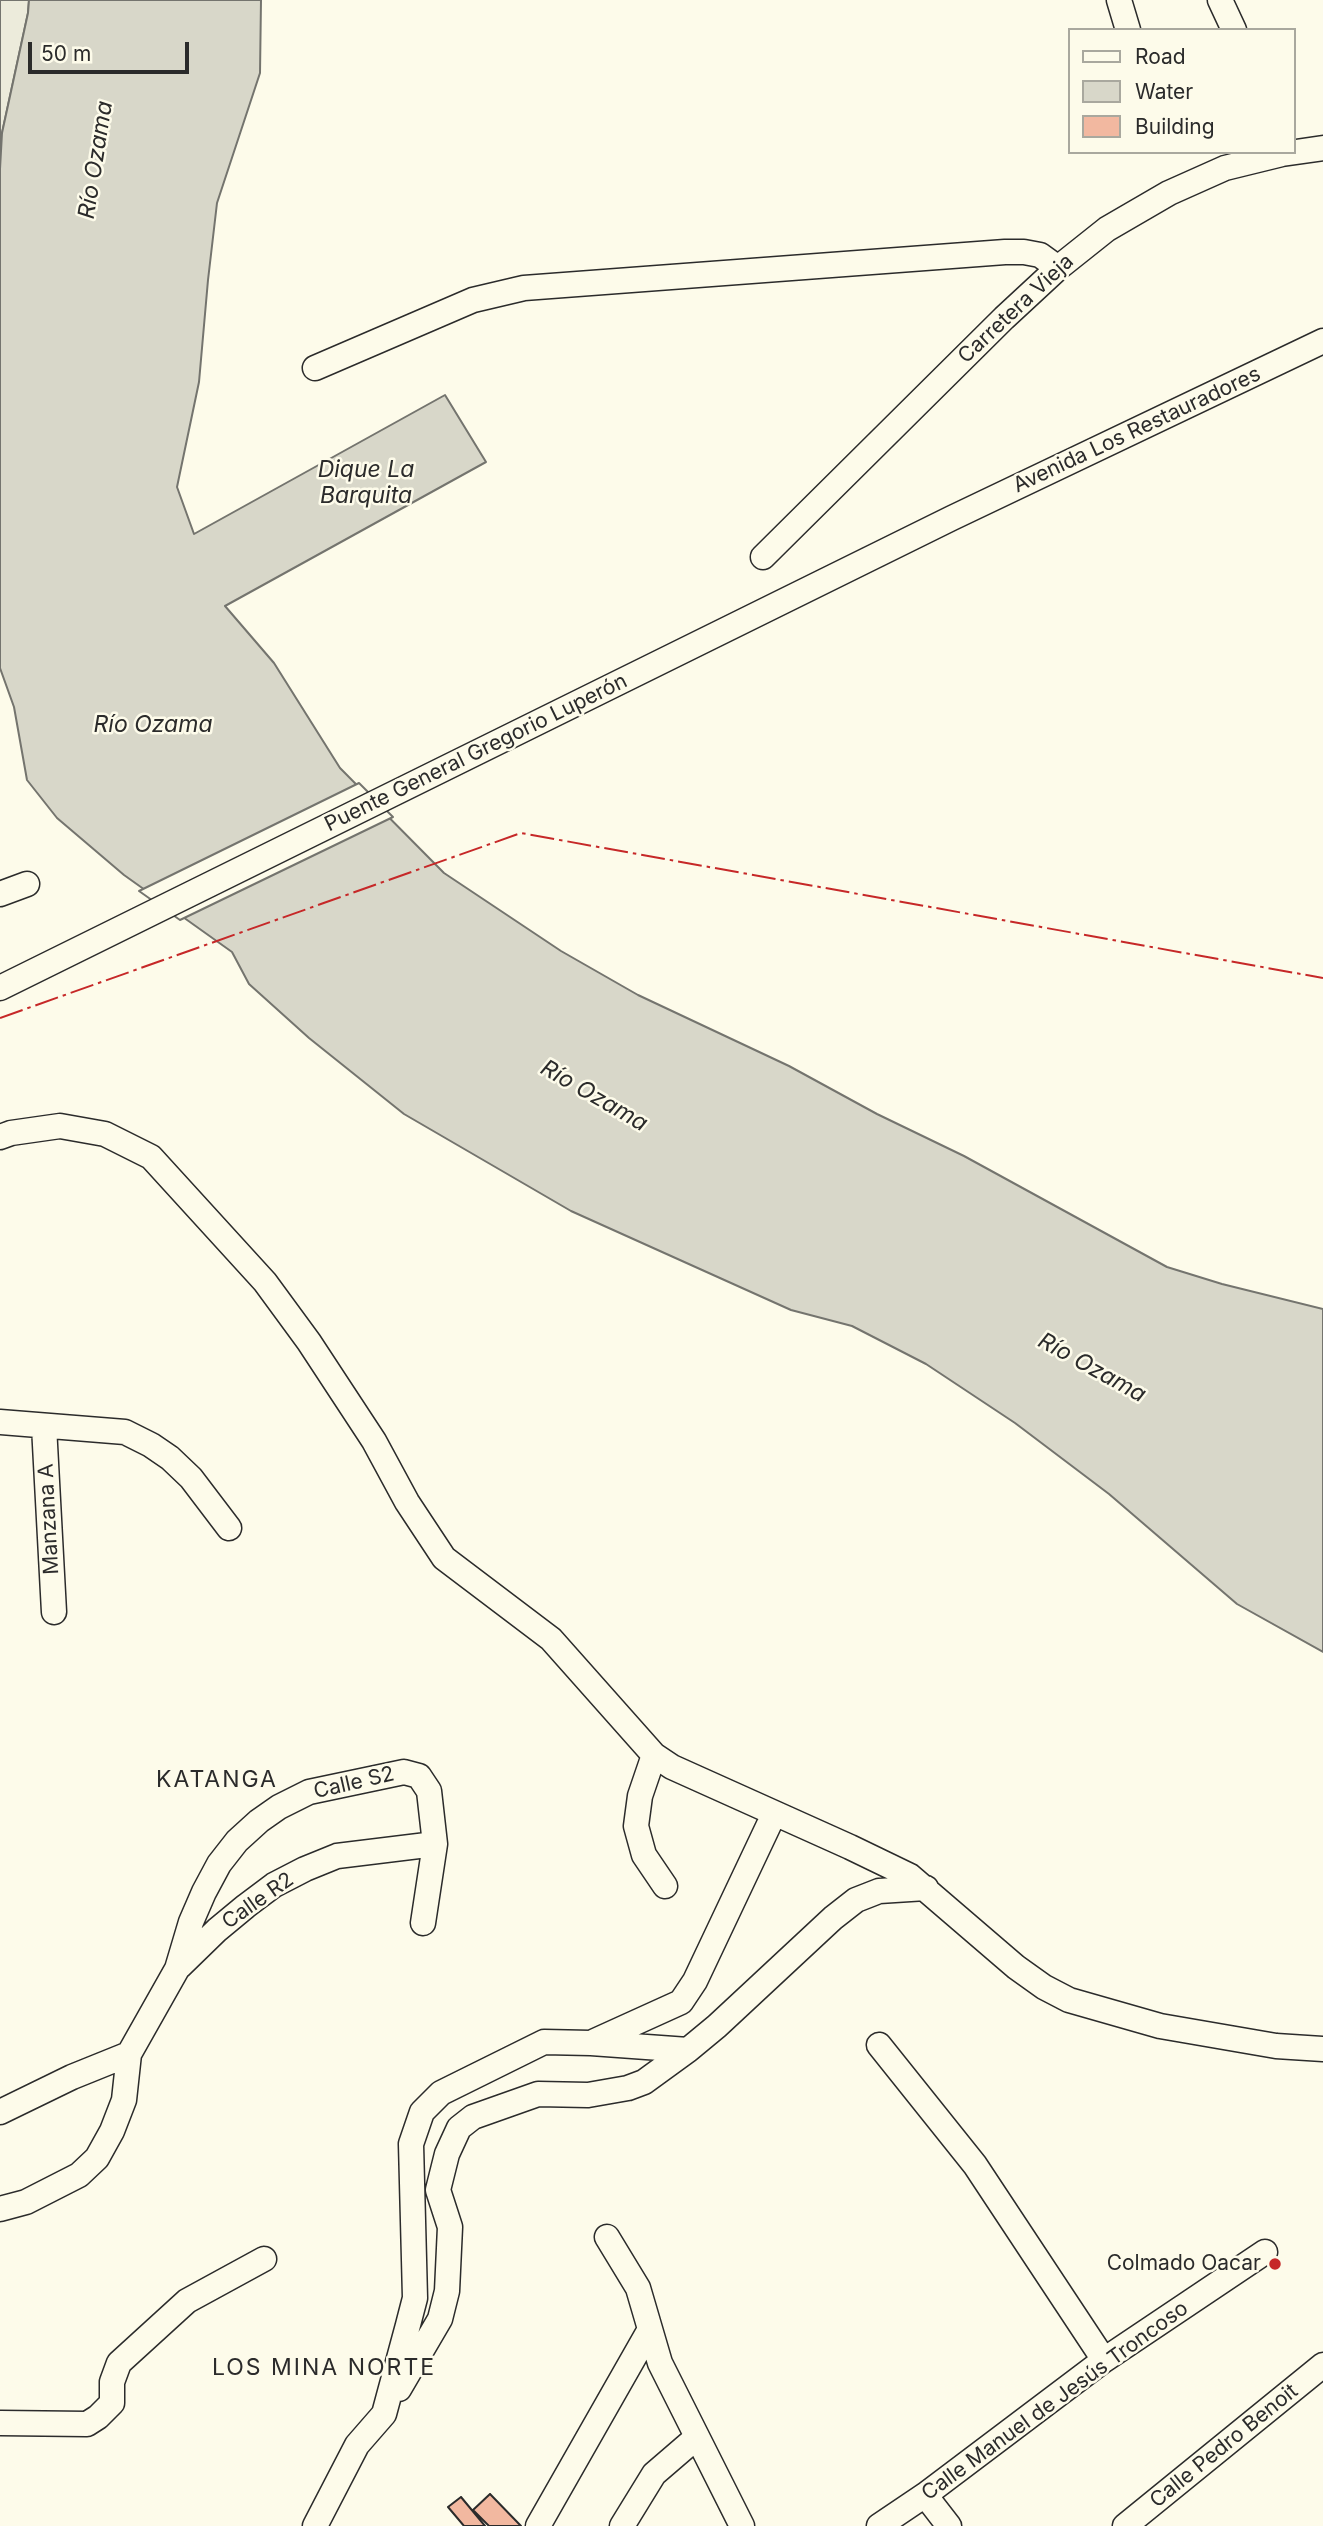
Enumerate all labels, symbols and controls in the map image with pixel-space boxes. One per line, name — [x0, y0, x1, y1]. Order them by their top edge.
scale bar — [32, 28, 192, 72]
legend — [1068, 28, 1295, 154]
text: 50 m — [41, 41, 91, 66]
text: Road — [1135, 44, 1186, 69]
text: Water — [1135, 79, 1193, 104]
water label: Río Ozama — [73, 99, 119, 221]
text: Building — [1135, 114, 1215, 139]
street label: Carretera Vieja — [953, 249, 1079, 369]
street label: Avenida Los Restauradores — [1009, 362, 1265, 498]
water label: Dique La Barquita — [318, 456, 414, 510]
street label: Puente General Gregorio Luperón — [321, 669, 631, 837]
water label: Río Ozama — [94, 711, 212, 739]
water label: Río Ozama — [536, 1054, 652, 1138]
water label: Río Ozama — [1033, 1327, 1151, 1409]
street label: Manzana A — [34, 1463, 64, 1575]
street label: Calle S2 — [311, 1762, 397, 1804]
district label: KATANGA — [157, 1766, 277, 1794]
street label: Calle R2 — [217, 1867, 299, 1935]
place label: Colmado Oacar — [1107, 2251, 1261, 2277]
marker: Colmado Oacar — [1267, 2256, 1283, 2272]
street label: Calle Manuel de Jesús Troncoso — [917, 2296, 1193, 2506]
district label: LOS MINA NORTE — [214, 2354, 434, 2382]
street label: Calle Pedro Benoit — [1145, 2379, 1303, 2513]

